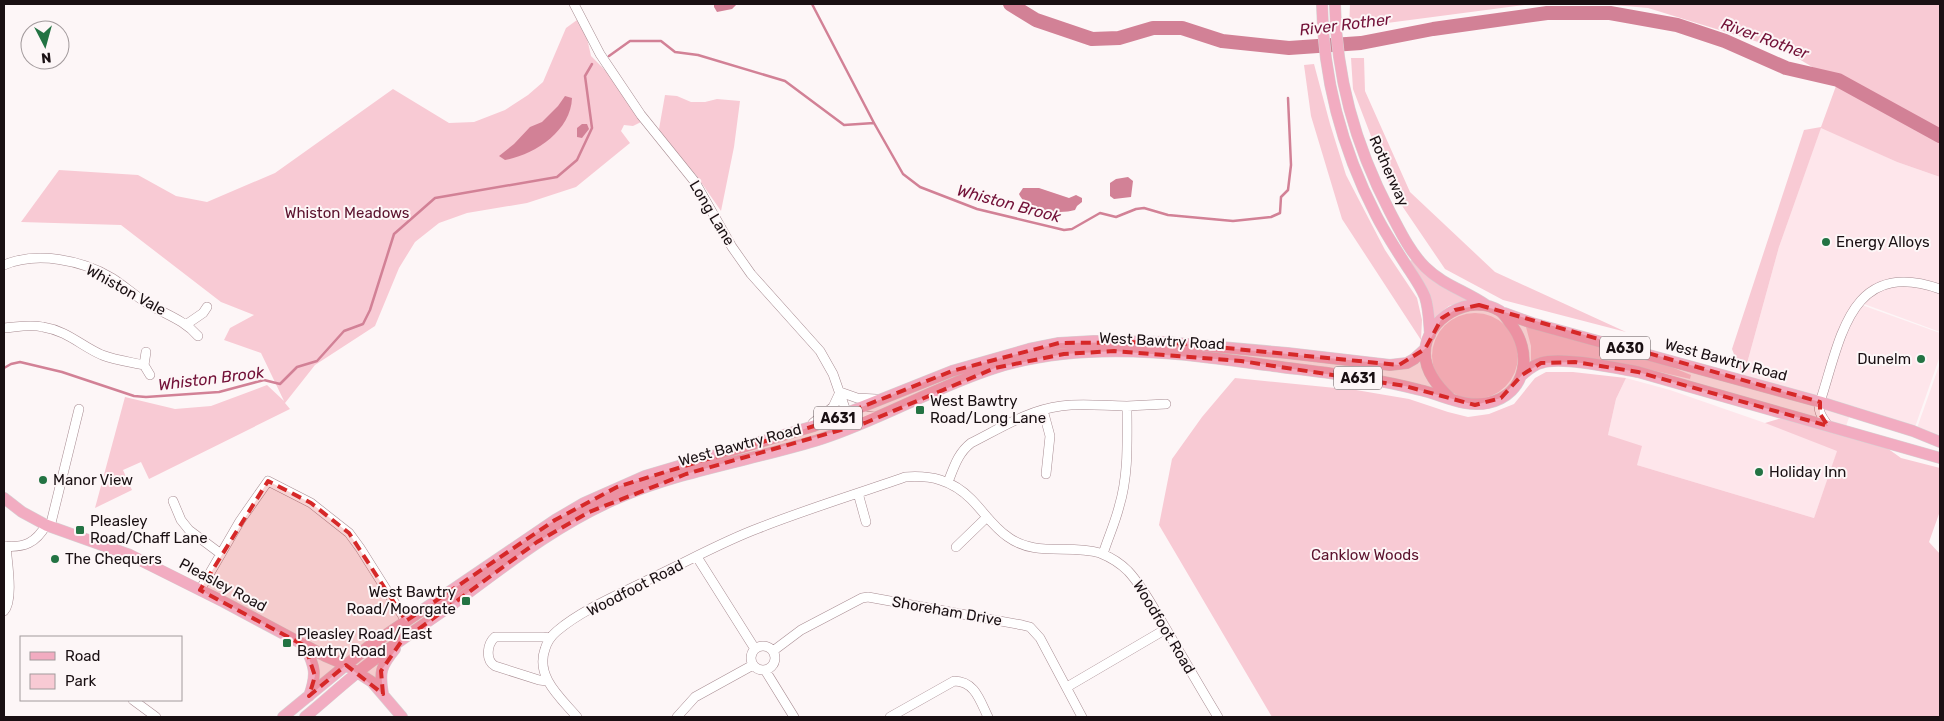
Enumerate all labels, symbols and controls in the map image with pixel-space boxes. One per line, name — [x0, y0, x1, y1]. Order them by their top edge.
water label: River Rother — [1298, 9, 1393, 40]
water label: River Rother — [1718, 14, 1812, 63]
north arrow — [20, 20, 70, 70]
text: N — [40, 48, 52, 66]
street label: Rotherway — [1365, 133, 1413, 209]
street label: Long Lane — [686, 177, 738, 249]
water label: Whiston Brook — [955, 180, 1064, 227]
park label: Whiston Meadows — [284, 204, 410, 222]
place label: Energy Alloys — [1836, 233, 1930, 251]
marker: Energy Alloys — [1820, 236, 1832, 248]
street label: Whiston Vale — [83, 261, 169, 319]
street label: West Bawtry Road — [1098, 329, 1226, 353]
street label: West Bawtry Road — [1663, 335, 1789, 385]
road number: A630 — [1600, 336, 1650, 359]
place label: Dunelm — [1857, 350, 1911, 368]
marker: Dunelm — [1915, 353, 1927, 365]
water label: Whiston Brook — [157, 362, 266, 394]
road number: A631 — [1334, 366, 1382, 389]
place label: West Bawtry Road/Long Lane — [930, 392, 1046, 427]
marker: West Bawtry Road/Long Lane — [914, 404, 926, 416]
road number: A631 — [814, 406, 862, 429]
street label: West Bawtry Road — [677, 420, 803, 470]
place label: Holiday Inn — [1769, 463, 1846, 481]
marker: Holiday Inn — [1753, 466, 1765, 478]
place label: Manor View — [53, 471, 133, 489]
marker: Manor View — [37, 474, 49, 486]
place label: Pleasley Road/Chaff Lane — [90, 512, 208, 547]
marker: Pleasley Road/Chaff Lane — [74, 524, 86, 536]
park label: Canklow Woods — [1311, 546, 1419, 564]
place label: The Chequers — [65, 550, 162, 568]
marker: The Chequers — [49, 553, 61, 565]
street label: Pleasley Road — [176, 554, 270, 616]
street label: Woodfoot Road — [584, 556, 686, 620]
street label: Woodfoot Road — [1129, 577, 1199, 677]
place label: West Bawtry Road/Moorgate — [347, 583, 456, 618]
street label: Shoreham Drive — [891, 592, 1003, 630]
marker: West Bawtry Road/Moorgate — [460, 595, 472, 607]
place label: Pleasley Road/East Bawtry Road — [297, 625, 432, 660]
legend — [20, 636, 182, 701]
marker: Pleasley Road/East Bawtry Road — [281, 637, 293, 649]
text: Road — [65, 647, 101, 665]
text: Park — [65, 672, 96, 690]

